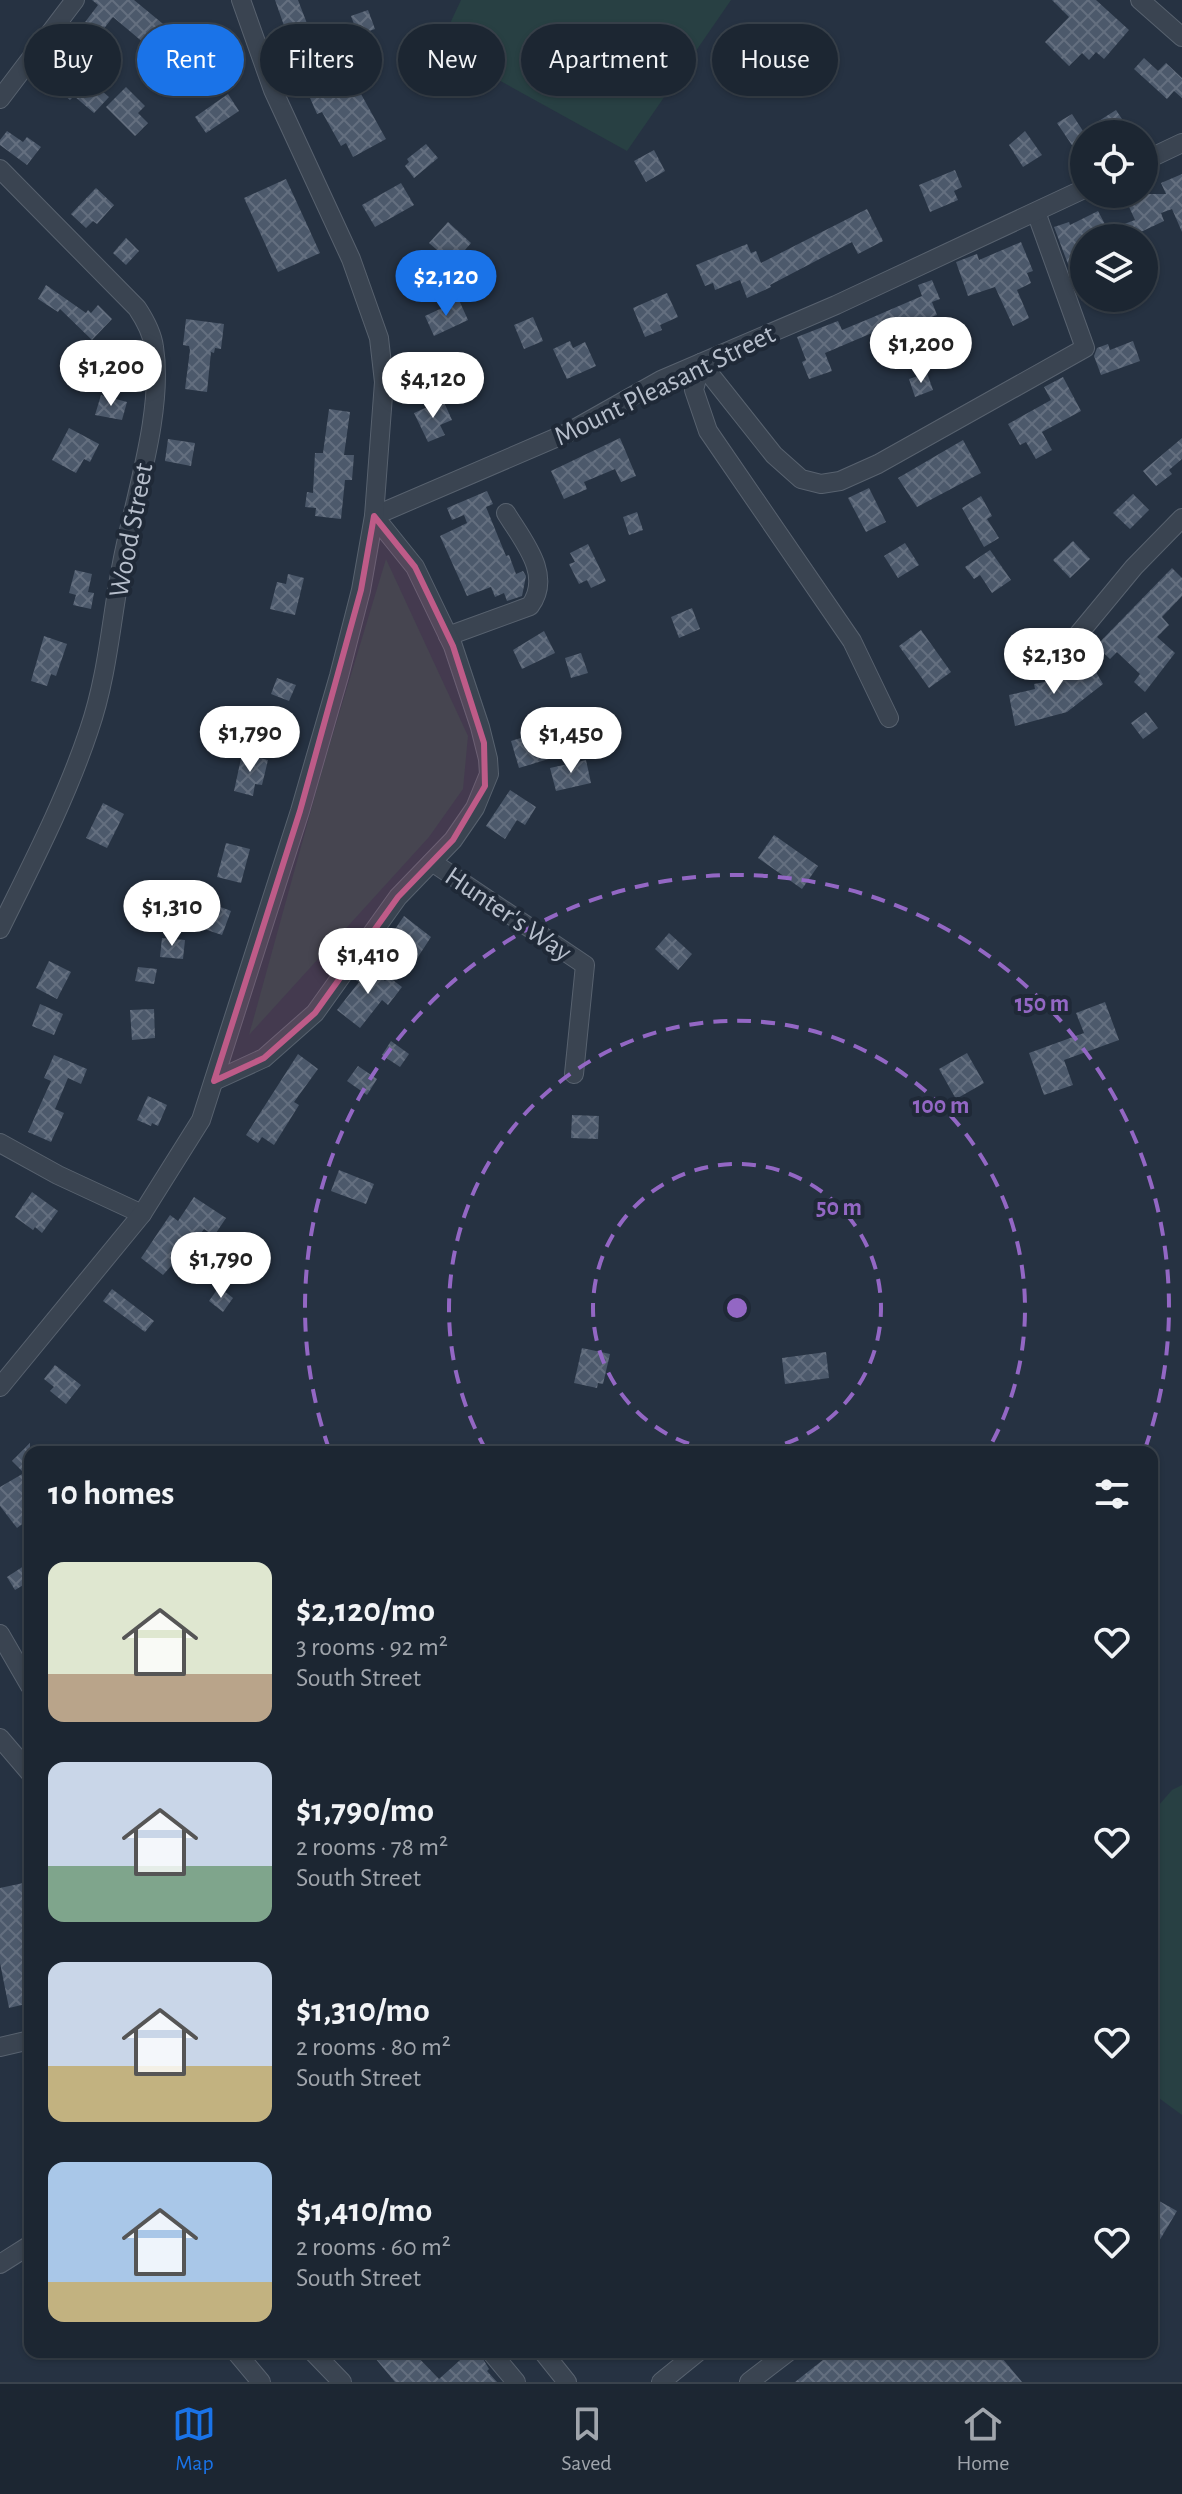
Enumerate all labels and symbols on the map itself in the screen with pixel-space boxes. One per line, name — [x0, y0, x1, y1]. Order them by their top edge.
pin: $2,120 — [381, 250, 511, 318]
pin: $1,200 — [856, 317, 986, 385]
street label: Mount Pleasant Street — [550, 320, 780, 451]
pin: $1,200 — [46, 340, 176, 408]
pin: $4,120 — [368, 352, 498, 420]
street label: Wood Street — [105, 461, 159, 600]
pin: $2,130 — [989, 628, 1119, 696]
pin: $1,790 — [185, 706, 315, 774]
pin: $1,450 — [506, 707, 636, 775]
street label: Hunter's Way — [440, 862, 576, 967]
pin: $1,310 — [107, 880, 237, 948]
pin: $1,410 — [303, 928, 433, 996]
text: 150 m — [1015, 992, 1069, 1016]
text: 100 m — [913, 1094, 969, 1118]
text: 50 m — [816, 1196, 862, 1220]
pin: $1,790 — [156, 1232, 286, 1300]
centre of rings — [723, 1294, 751, 1322]

